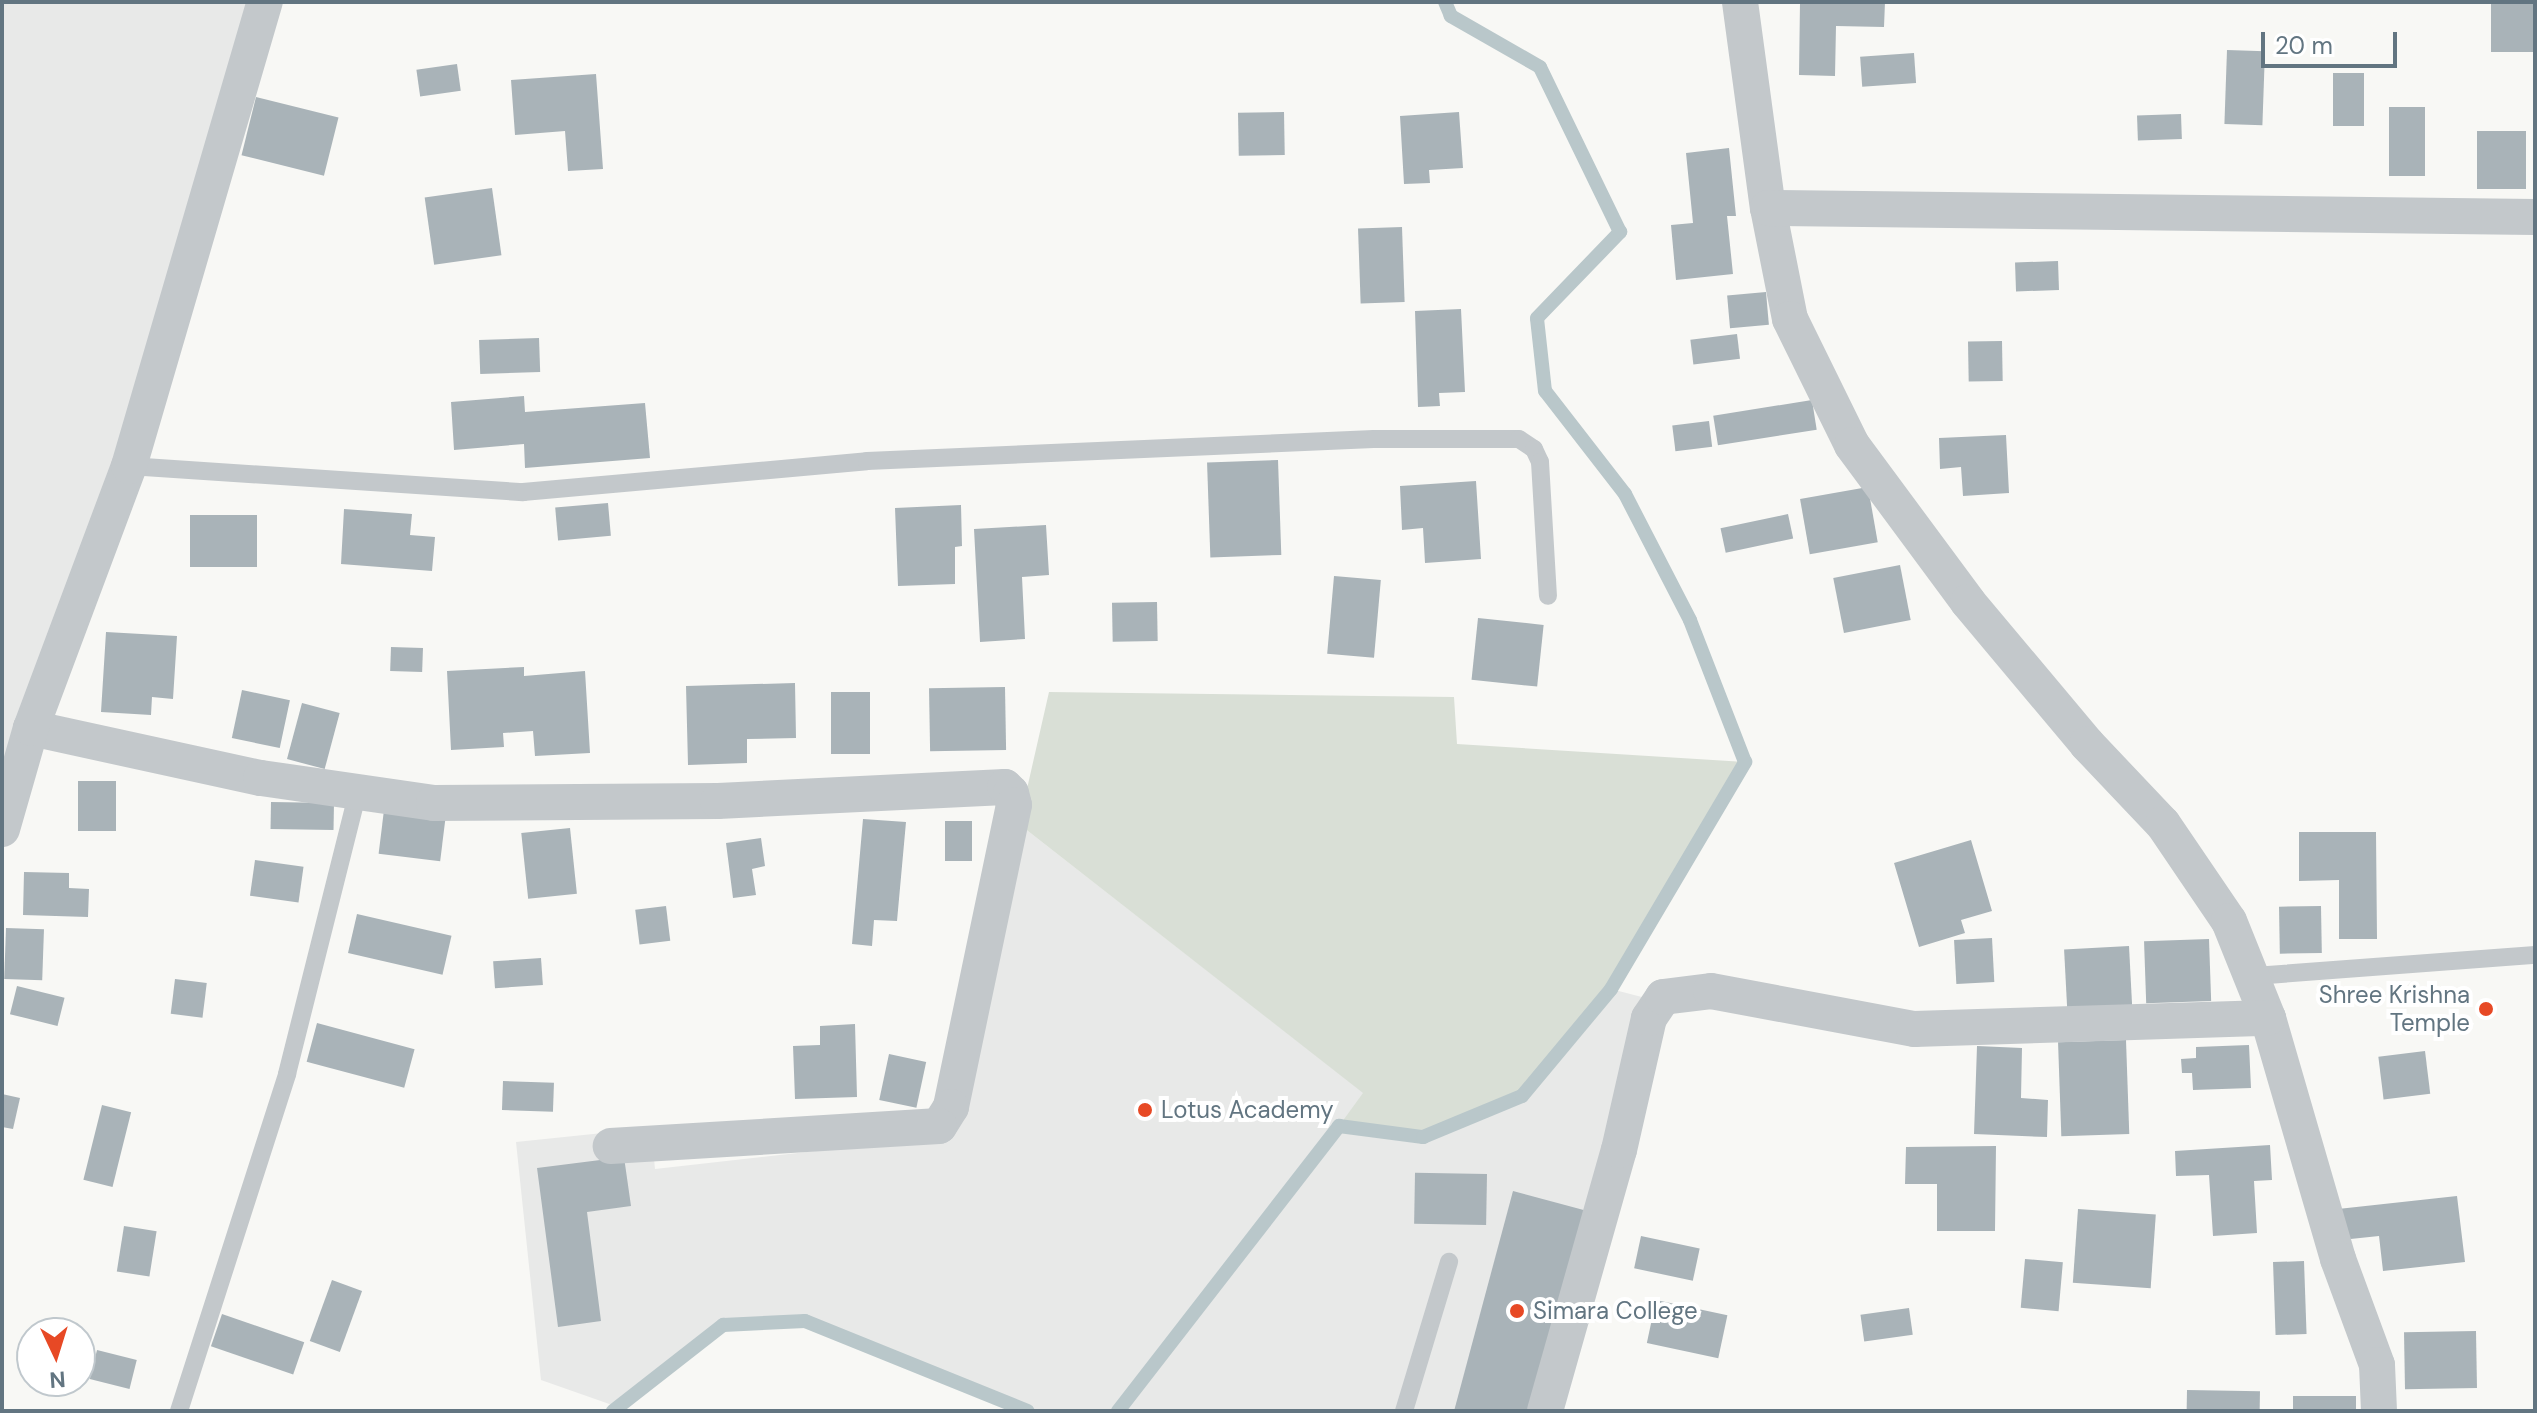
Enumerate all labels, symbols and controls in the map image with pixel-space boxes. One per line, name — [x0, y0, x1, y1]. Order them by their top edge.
scale bar — [2265, 16, 2401, 66]
text: 20 m — [2275, 30, 2333, 61]
place label: Shree Krishna Temple — [2319, 981, 2470, 1037]
marker: Shree Krishna Temple — [2477, 1000, 2495, 1018]
place label: Lotus Academy — [1161, 1096, 1334, 1124]
marker: Lotus Academy — [1136, 1101, 1154, 1119]
place label: Simara College — [1533, 1297, 1698, 1325]
marker: Simara College — [1508, 1302, 1526, 1320]
north arrow — [16, 1317, 96, 1397]
text: N — [49, 1364, 67, 1394]

